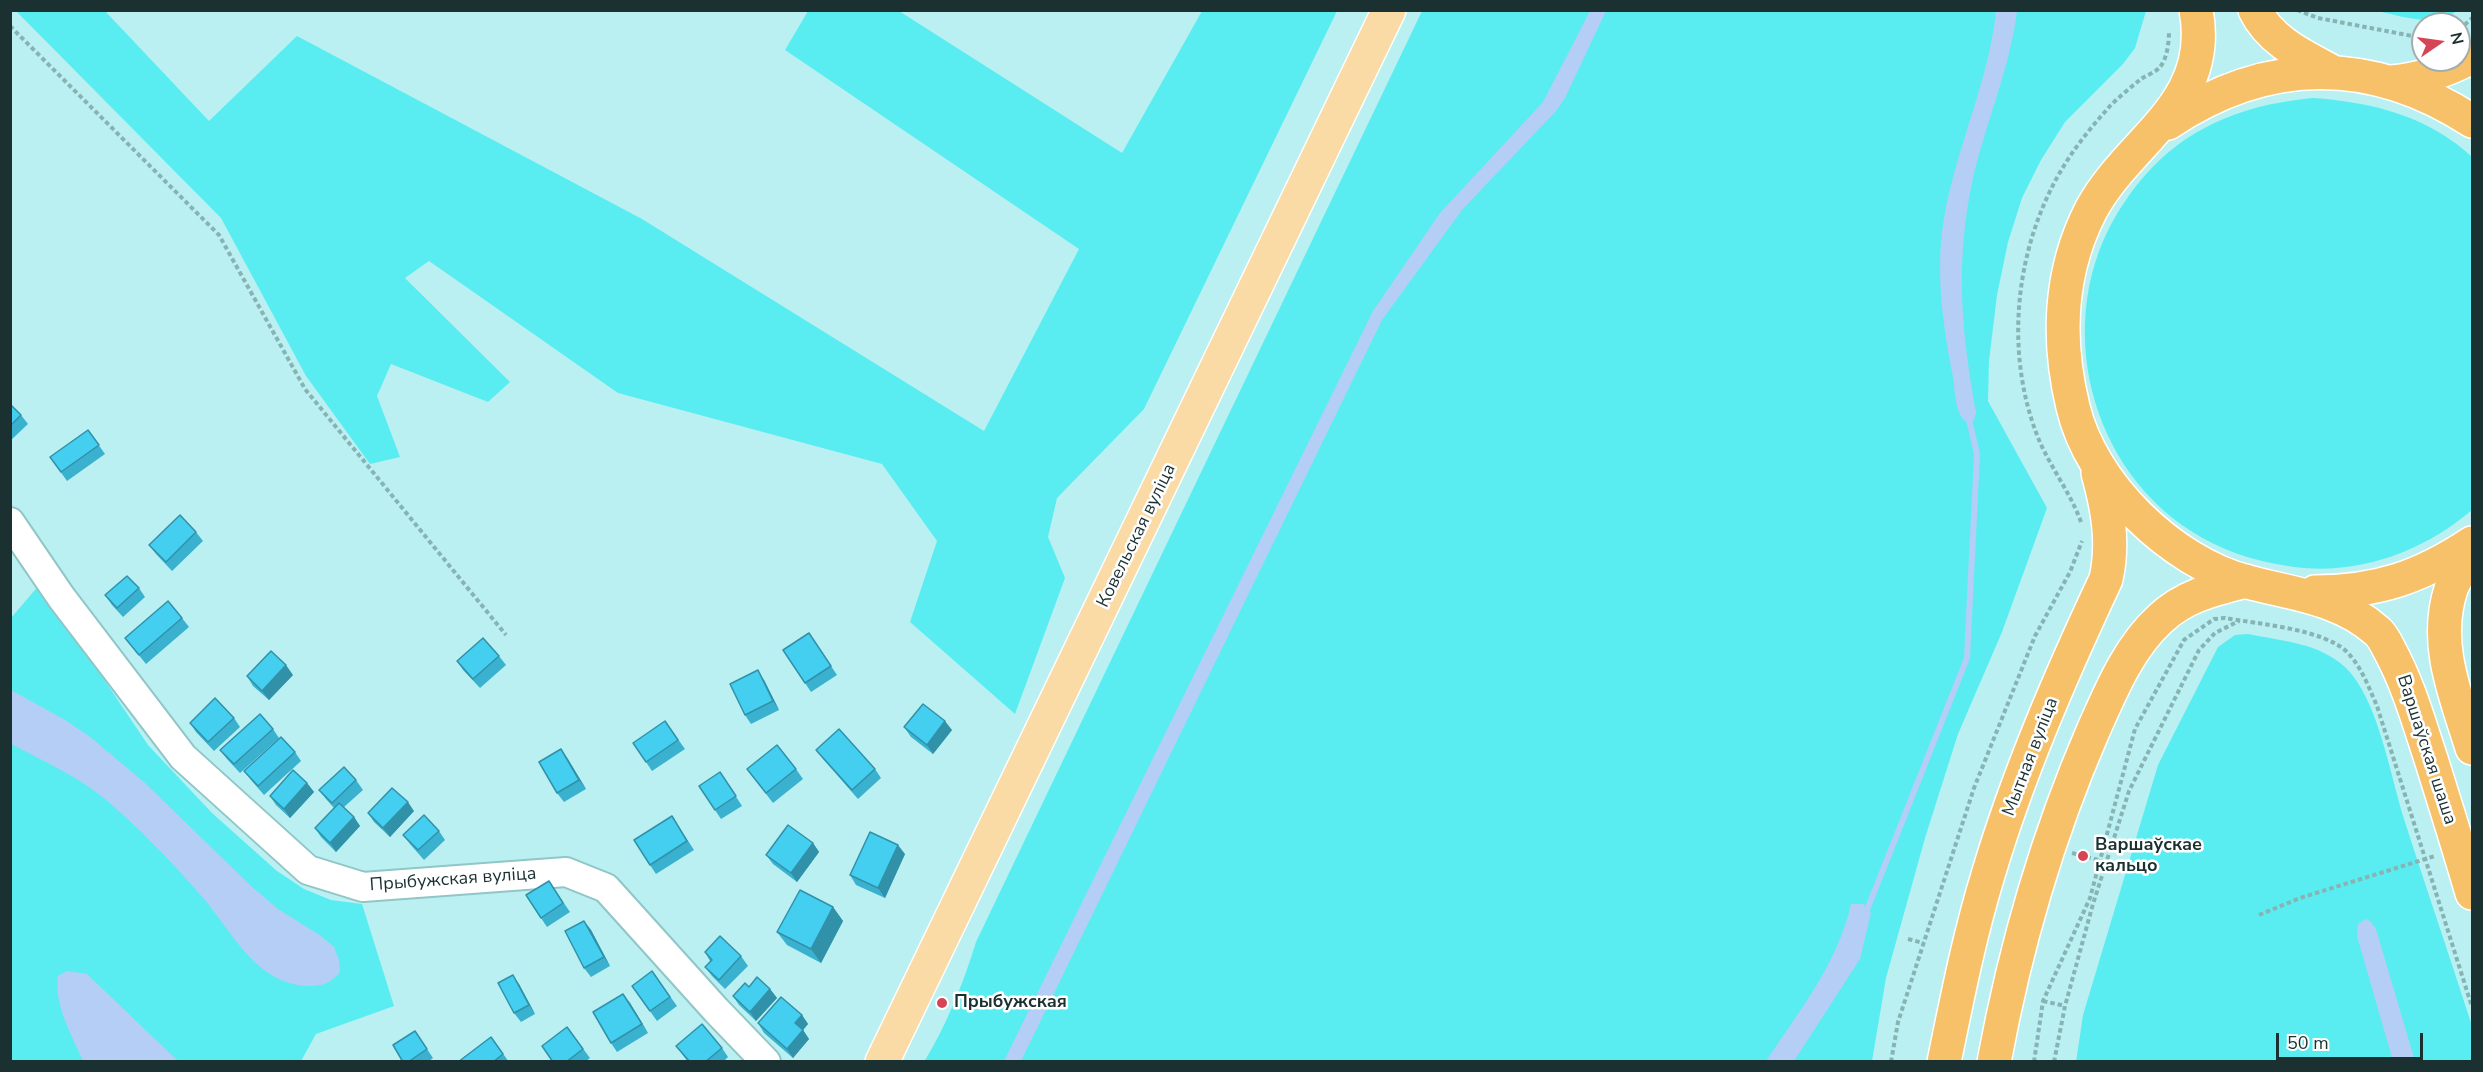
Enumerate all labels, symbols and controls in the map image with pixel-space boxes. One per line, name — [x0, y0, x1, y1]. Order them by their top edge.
north arrow — [2411, 12, 2471, 72]
text: N — [2445, 30, 2469, 47]
street label: Ковельская вуліца — [1093, 461, 1181, 611]
street label: Варшаўская шаша — [2392, 672, 2460, 828]
street label: Мытная вуліца — [1999, 695, 2063, 819]
place label: Варшаўскае кальцо — [2095, 835, 2202, 878]
marker: Варшаўскае кальцо — [2076, 849, 2090, 863]
street label: Прыбужская вуліца — [369, 863, 537, 897]
place label: Прыбужская — [954, 992, 1067, 1014]
marker: Прыбужская — [935, 996, 949, 1010]
scale bar — [2279, 1021, 2426, 1059]
text: 50 m — [2287, 1031, 2329, 1055]

